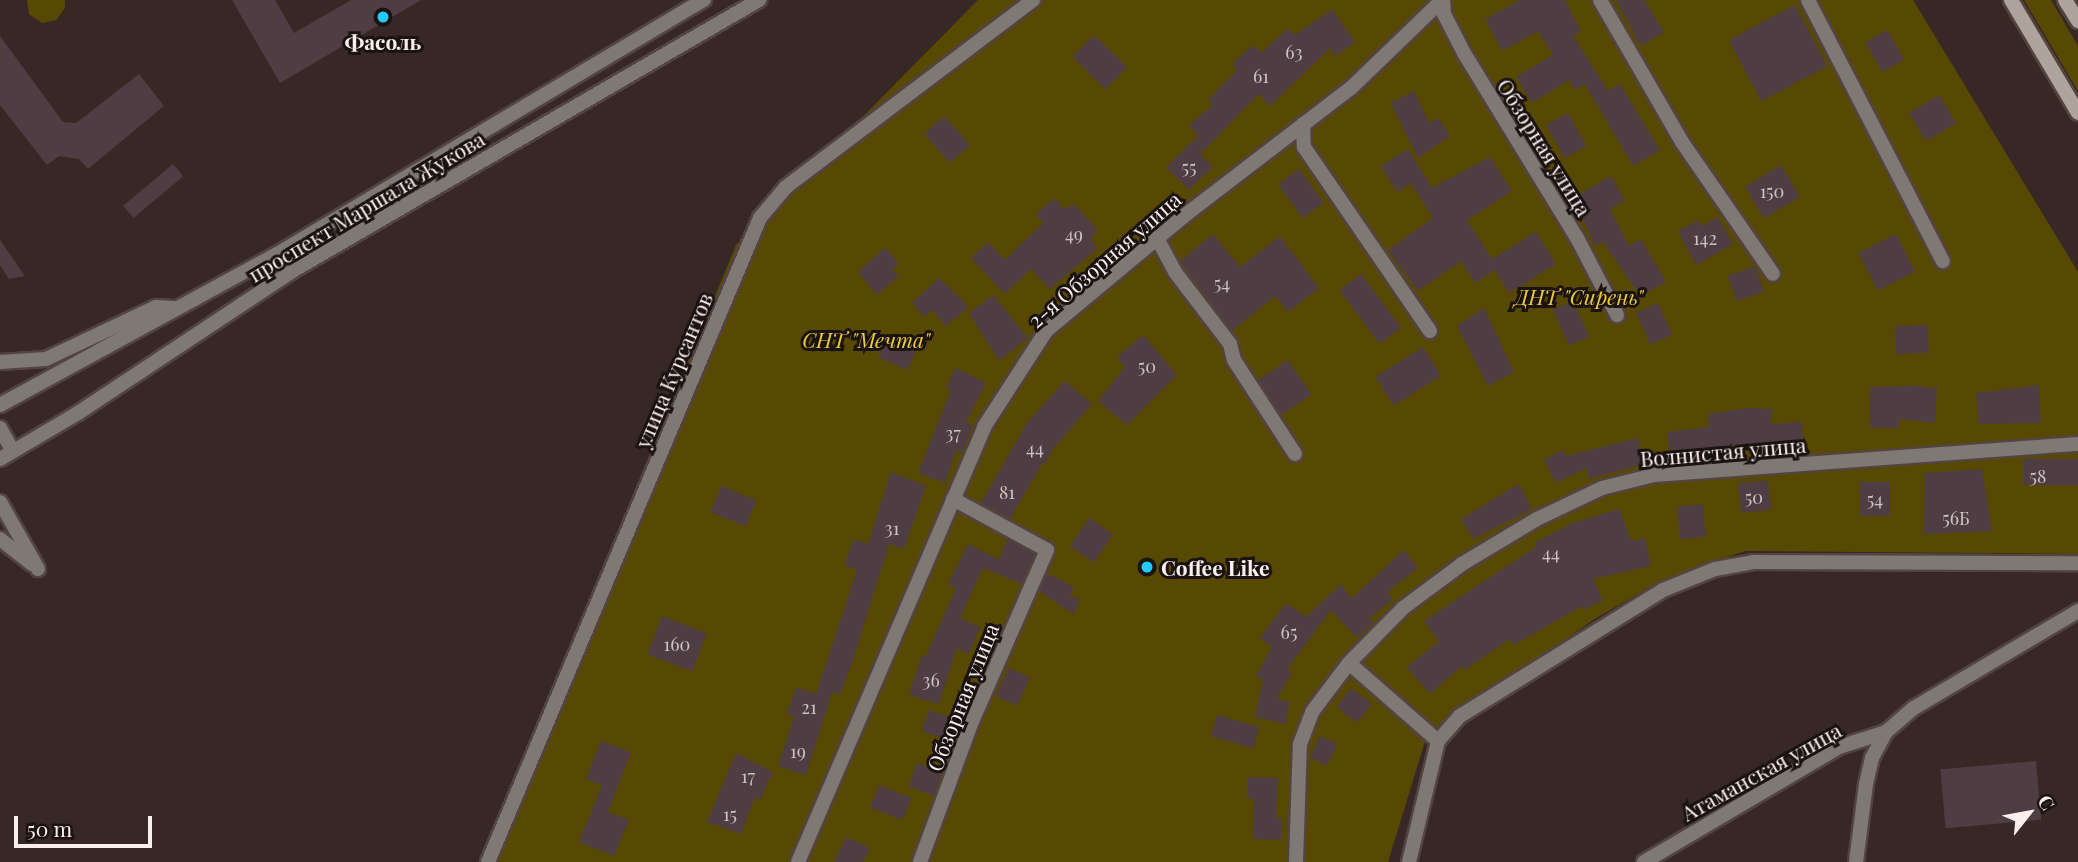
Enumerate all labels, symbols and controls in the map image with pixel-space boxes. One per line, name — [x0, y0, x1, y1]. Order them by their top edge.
marker: Фасоль — [375, 9, 391, 25]
place label: Фасоль — [345, 28, 421, 54]
house number: 63 — [1285, 41, 1303, 63]
house number: 61 — [1253, 65, 1269, 87]
street label: Обзорная улица — [1493, 74, 1597, 220]
street label: проспект Маршала Жукова — [243, 125, 489, 287]
house number: 55 — [1182, 156, 1196, 178]
house number: 150 — [1760, 180, 1784, 202]
street label: 2-я Обзорная улица — [1022, 186, 1186, 332]
house number: 49 — [1065, 223, 1083, 245]
house number: 142 — [1693, 227, 1717, 249]
house number: 54 — [1214, 272, 1230, 294]
park label: ДНТ "Сирень" — [1515, 283, 1643, 309]
street label: улица Курсантов — [629, 289, 717, 451]
park label: СНТ "Мечта" — [802, 326, 930, 352]
house number: 50 — [1138, 355, 1156, 377]
house number: 37 — [945, 422, 961, 444]
street label: Волнистая улица — [1639, 431, 1807, 471]
house number: 44 — [1026, 437, 1044, 459]
house number: 58 — [2030, 465, 2046, 487]
house number: 81 — [999, 481, 1015, 503]
house number: 50 — [1745, 486, 1763, 508]
house number: 54 — [1867, 488, 1883, 510]
house number: 56Б — [1942, 507, 1970, 529]
house number: 31 — [885, 517, 899, 539]
house number: 44 — [1542, 542, 1560, 564]
place label: Coffee Like — [1161, 554, 1269, 580]
marker: Coffee Like — [1139, 559, 1155, 575]
street label: Обзорная улица — [921, 619, 1003, 775]
house number: 65 — [1281, 621, 1297, 643]
house number: 160 — [664, 633, 690, 655]
house number: 36 — [922, 669, 940, 691]
house number: 21 — [801, 696, 817, 718]
street label: Атаманская улица — [1677, 717, 1845, 825]
house number: 19 — [790, 740, 806, 762]
house number: 17 — [741, 765, 755, 787]
north arrow — [1994, 778, 2064, 848]
text: С — [2032, 790, 2062, 815]
scale bar — [18, 802, 156, 846]
house number: 15 — [723, 803, 737, 825]
text: 50 m — [27, 814, 72, 842]

